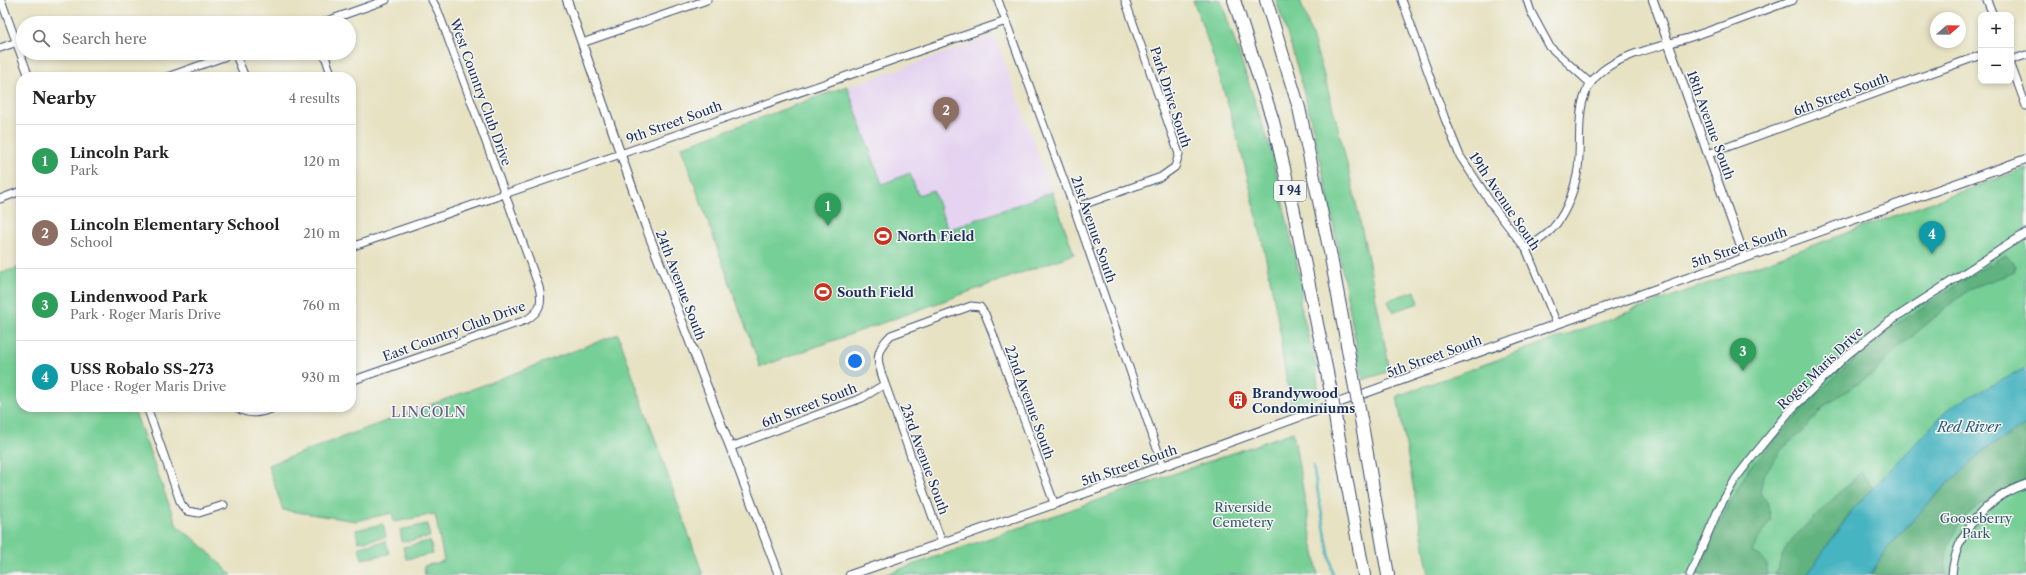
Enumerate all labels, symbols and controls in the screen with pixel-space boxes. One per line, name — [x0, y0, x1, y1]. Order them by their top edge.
north arrow — [1930, 12, 1966, 48]
map controls — [1978, 12, 2014, 84]
button: + — [1978, 12, 2014, 48]
street label: West Country Club Drive — [447, 15, 515, 168]
search box — [16, 16, 356, 60]
icon: search — [30, 27, 52, 49]
text: Search here — [62, 29, 147, 48]
street label: Park Drive South — [1147, 45, 1195, 149]
button: − — [1978, 48, 2014, 84]
street label: 18th Avenue South — [1684, 68, 1738, 182]
street label: 6th Street South — [1791, 69, 1891, 119]
text: Nearby — [32, 88, 96, 108]
text: 4 results — [289, 90, 340, 106]
street label: 9th Street South — [624, 97, 724, 147]
pin: 2 — [933, 97, 959, 130]
text: Lincoln Park — [70, 143, 169, 162]
street label: 19th Avenue South — [1466, 149, 1544, 253]
text: 1 — [42, 153, 48, 169]
text: 120 m — [303, 153, 340, 169]
text: Park — [70, 162, 98, 178]
street label: 21st Avenue South — [1068, 173, 1120, 285]
road number: I 94 — [1274, 181, 1306, 201]
pin: 1 — [815, 193, 841, 226]
text: Lincoln Elementary School — [70, 215, 279, 234]
pin: 4 — [1919, 221, 1945, 254]
street label: 5th Street South — [1689, 223, 1789, 271]
text: 2 — [41, 225, 49, 241]
text: 210 m — [303, 225, 340, 241]
sports icon: North Field — [872, 225, 894, 247]
street label: 24th Avenue South — [653, 228, 709, 342]
place label: North Field — [897, 228, 975, 244]
text: School — [70, 234, 113, 250]
sports icon: South Field — [812, 281, 834, 303]
place label: South Field — [837, 284, 914, 300]
text: Lindenwood Park — [70, 287, 208, 306]
text: 3 — [41, 297, 49, 313]
text: 760 m — [302, 297, 340, 313]
street label: East Country Club Drive — [380, 298, 528, 364]
text: Park · Roger Maris Drive — [70, 306, 221, 322]
street label: Roger Maris Drive — [1774, 323, 1866, 413]
street label: 5th Street South — [1384, 331, 1484, 381]
pin: 3 — [1730, 338, 1756, 371]
street label: 22nd Avenue South — [1002, 343, 1058, 461]
your location — [845, 351, 865, 371]
text: USS Robalo SS-273 — [70, 359, 214, 378]
text: 4 — [41, 369, 49, 385]
text: 930 m — [301, 369, 340, 385]
text: Place · Roger Maris Drive — [70, 378, 226, 394]
street label: 6th Street South — [759, 380, 859, 430]
place label: Brandywood Condominiums — [1252, 385, 1355, 416]
building icon: Brandywood Condominiums — [1227, 389, 1249, 411]
street label: 23rd Avenue South — [897, 401, 953, 517]
district label: LINCOLN — [391, 403, 467, 421]
water label: Red River — [1936, 418, 2002, 436]
street label: 5th Street South — [1079, 441, 1179, 489]
park label: Riverside Cemetery — [1212, 499, 1274, 530]
park label: Gooseberry Park — [1940, 510, 2013, 541]

